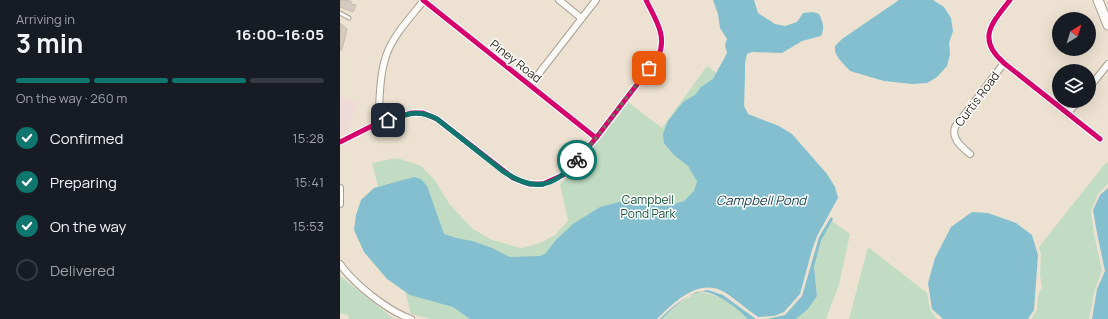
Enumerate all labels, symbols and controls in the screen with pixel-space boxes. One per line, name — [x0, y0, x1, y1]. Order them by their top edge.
text: Arriving in — [16, 10, 75, 28]
north arrow — [1052, 12, 1096, 56]
map controls — [1052, 12, 1096, 108]
text: 16:00–16:05 — [236, 24, 324, 45]
text: 3 min — [16, 25, 83, 61]
street label: Piney Road — [487, 35, 545, 87]
pin — [632, 51, 666, 85]
icon: bag — [638, 57, 660, 79]
button: layers — [1052, 64, 1096, 108]
street label: Curtis Road — [951, 68, 1003, 130]
text: On the way · 260 m — [16, 89, 127, 107]
pin — [371, 103, 405, 137]
icon: home — [377, 109, 399, 131]
icon: check — [16, 127, 38, 149]
text: Confirmed — [50, 128, 123, 149]
text: 15:28 — [293, 129, 324, 147]
courier — [557, 140, 597, 180]
icon: bike — [566, 149, 588, 171]
icon: check — [16, 171, 38, 193]
text: Preparing — [50, 172, 117, 193]
text: 15:41 — [295, 173, 324, 191]
park label: Campbell Pond Park — [621, 191, 676, 222]
water label: Campbell Pond — [716, 191, 808, 209]
icon: check — [16, 215, 38, 237]
text: On the way — [50, 216, 126, 237]
text: 15:53 — [293, 217, 324, 235]
text: Delivered — [50, 260, 115, 281]

